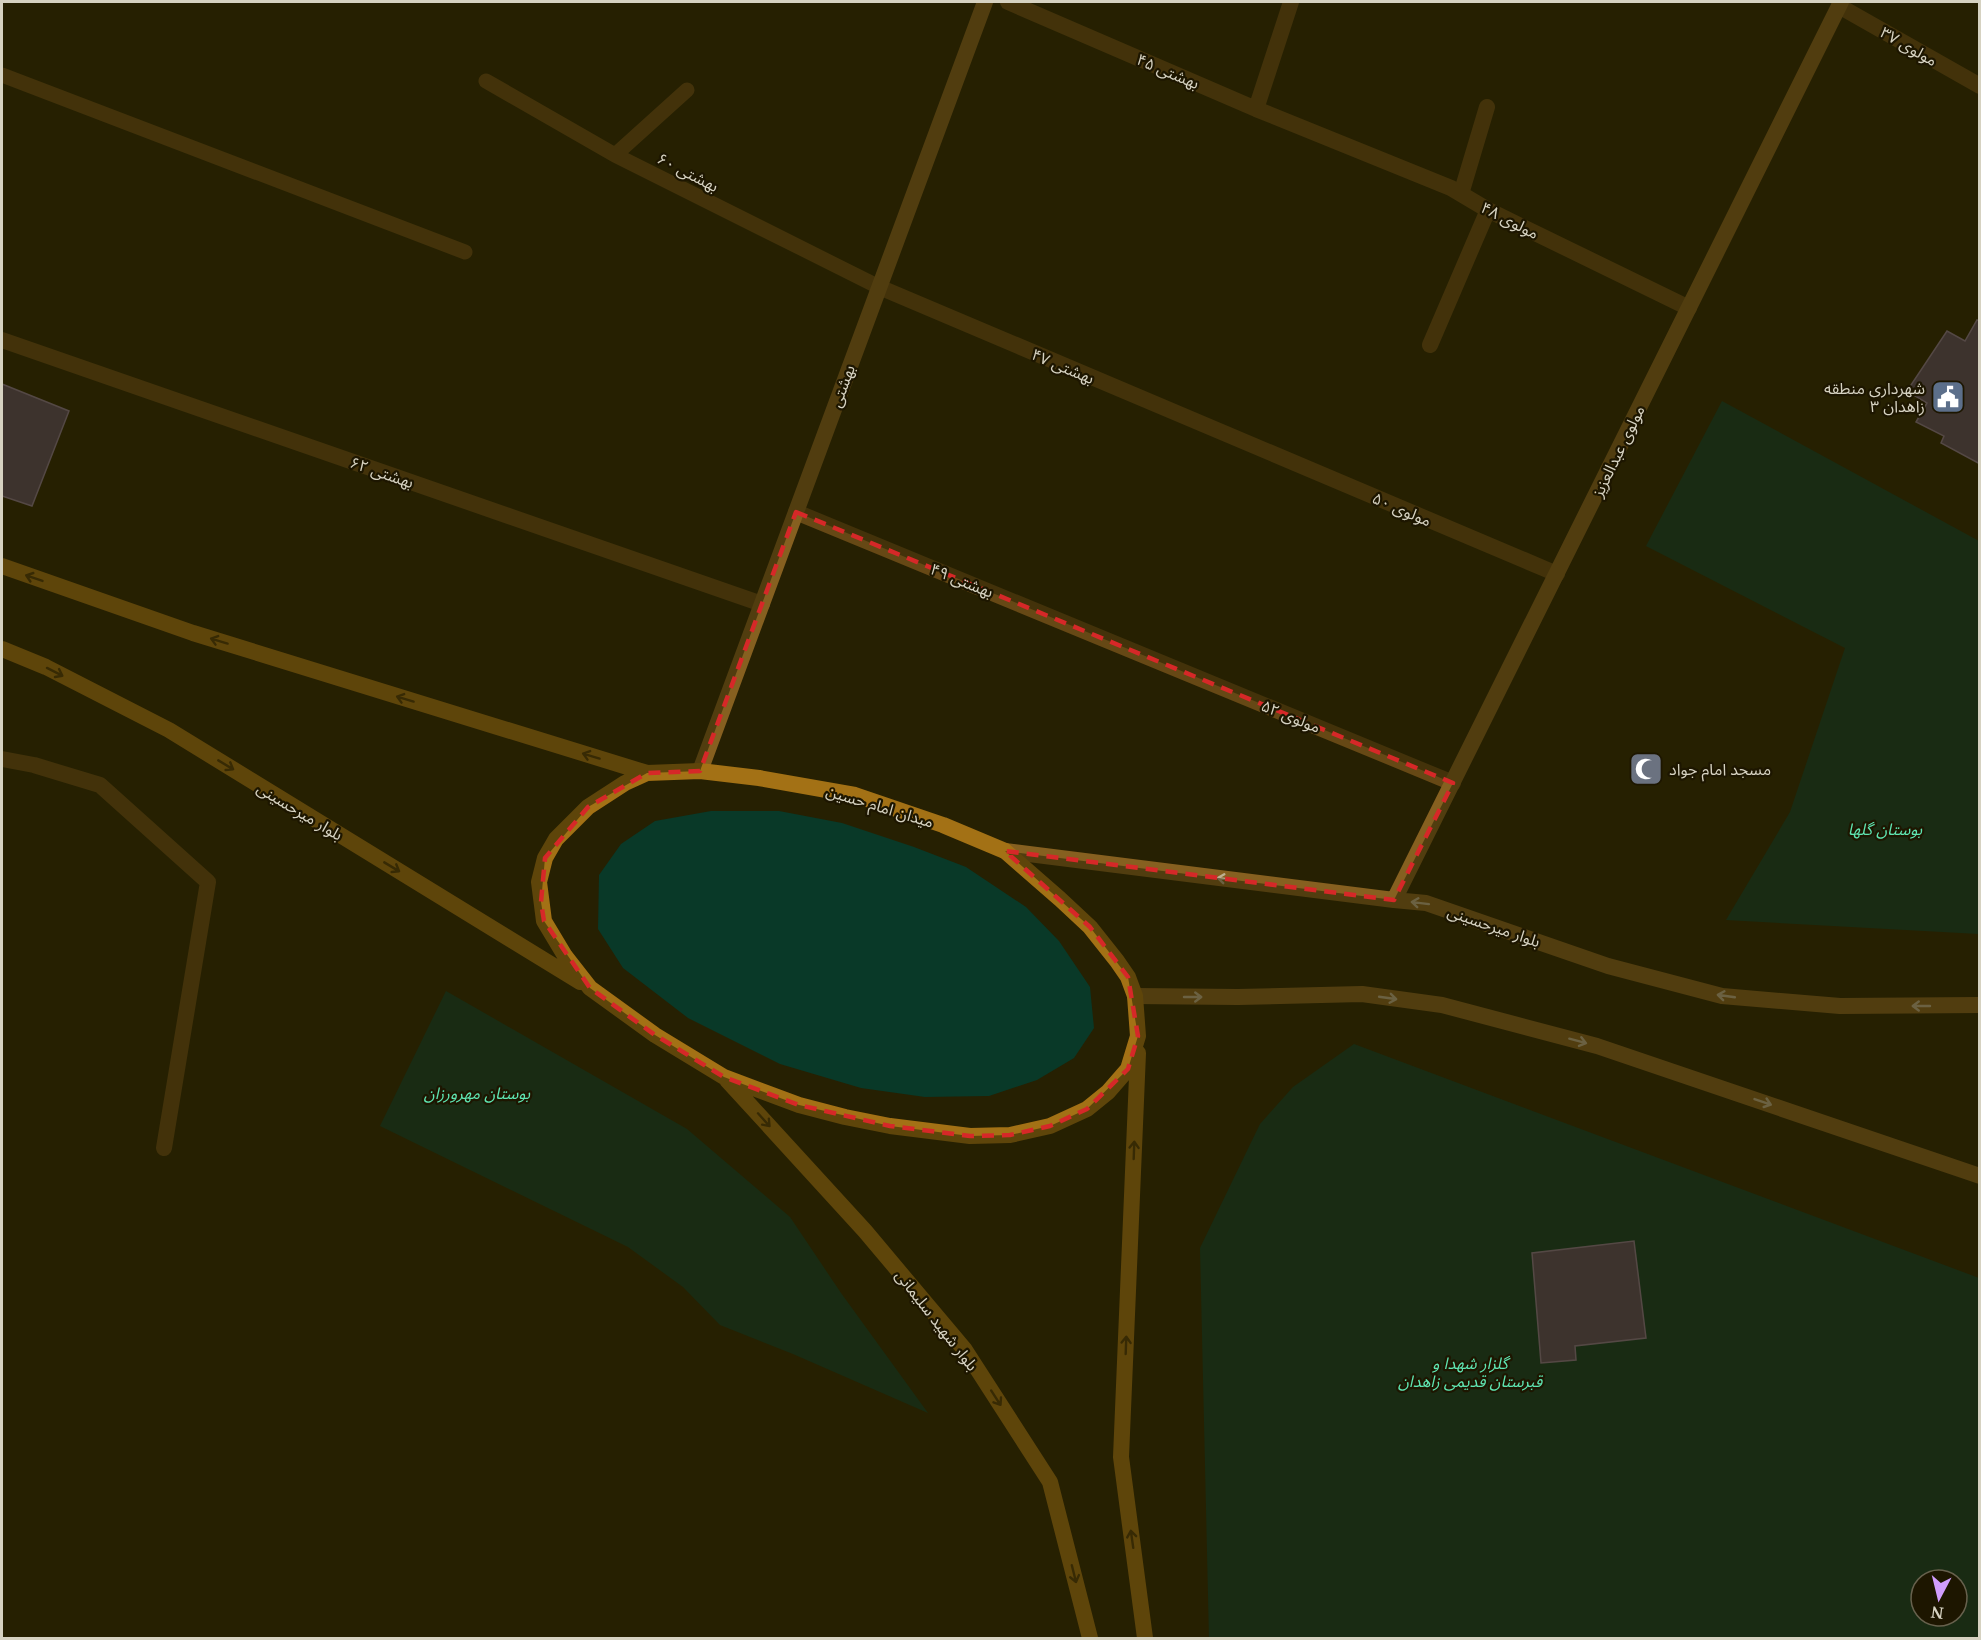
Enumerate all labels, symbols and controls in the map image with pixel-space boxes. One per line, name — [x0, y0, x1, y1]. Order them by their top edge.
street label: مولوی ۳۷ — [1877, 21, 1941, 71]
street label: بهشتی ۴۵ — [1133, 48, 1203, 94]
street label: بهشتی ۶۰ — [653, 147, 723, 197]
street label: مولوی ۴۸ — [1477, 196, 1543, 244]
street label: بهشتی ۴۷ — [1028, 343, 1098, 389]
street label: بهشتی — [824, 362, 860, 410]
place label: شهرداری منطقه ۳ زاهدان — [1824, 377, 1925, 417]
public building icon: شهرداری منطقه ۳ زاهدان — [1930, 379, 1966, 415]
street label: مولوی عبدالعزیز — [1586, 402, 1650, 501]
street label: بهشتی ۶۲ — [347, 451, 417, 493]
street label: مولوی ۵۰ — [1369, 487, 1435, 531]
street label: بهشتی ۴۹ — [927, 557, 997, 603]
one-way arrow — [25, 571, 44, 582]
one-way arrow — [210, 635, 229, 646]
one-way arrow — [46, 666, 63, 678]
one-way arrow — [396, 693, 415, 704]
street label: مولوی ۵۲ — [1258, 694, 1324, 738]
one-way arrow — [582, 750, 601, 761]
mosque icon: مسجد امام جواد — [1628, 751, 1664, 787]
place label: مسجد امام جواد — [1669, 758, 1771, 782]
one-way arrow — [217, 760, 234, 772]
street label: بلوار میرحسینی — [253, 777, 347, 845]
street label: میدان امام حسین — [823, 779, 936, 835]
park label: بوستان گلها — [1848, 818, 1923, 840]
one-way arrow — [384, 861, 401, 874]
one-way arrow — [1217, 874, 1237, 885]
one-way arrow — [1411, 897, 1430, 908]
street label: بلوار میرحسینی — [1445, 900, 1543, 952]
one-way arrow — [1183, 991, 1203, 1003]
one-way arrow — [1717, 991, 1737, 1002]
one-way arrow — [1377, 992, 1397, 1003]
one-way arrow — [1912, 1000, 1932, 1012]
one-way arrow — [1568, 1036, 1587, 1047]
park label: بوستان مهرورزان — [424, 1082, 531, 1104]
one-way arrow — [1753, 1098, 1772, 1109]
one-way arrow — [757, 1112, 771, 1127]
one-way arrow — [1128, 1140, 1139, 1160]
street label: بلوار شهید سلیمانی — [890, 1265, 984, 1375]
one-way arrow — [1120, 1335, 1131, 1355]
park label: گلزار شهدا و قبرستان قدیمی زاهدان — [1398, 1352, 1543, 1392]
one-way arrow — [990, 1389, 1002, 1406]
one-way arrow — [1126, 1529, 1137, 1549]
one-way arrow — [1068, 1564, 1080, 1583]
north arrow — [1909, 1568, 1969, 1628]
text: N — [1929, 1601, 1945, 1625]

